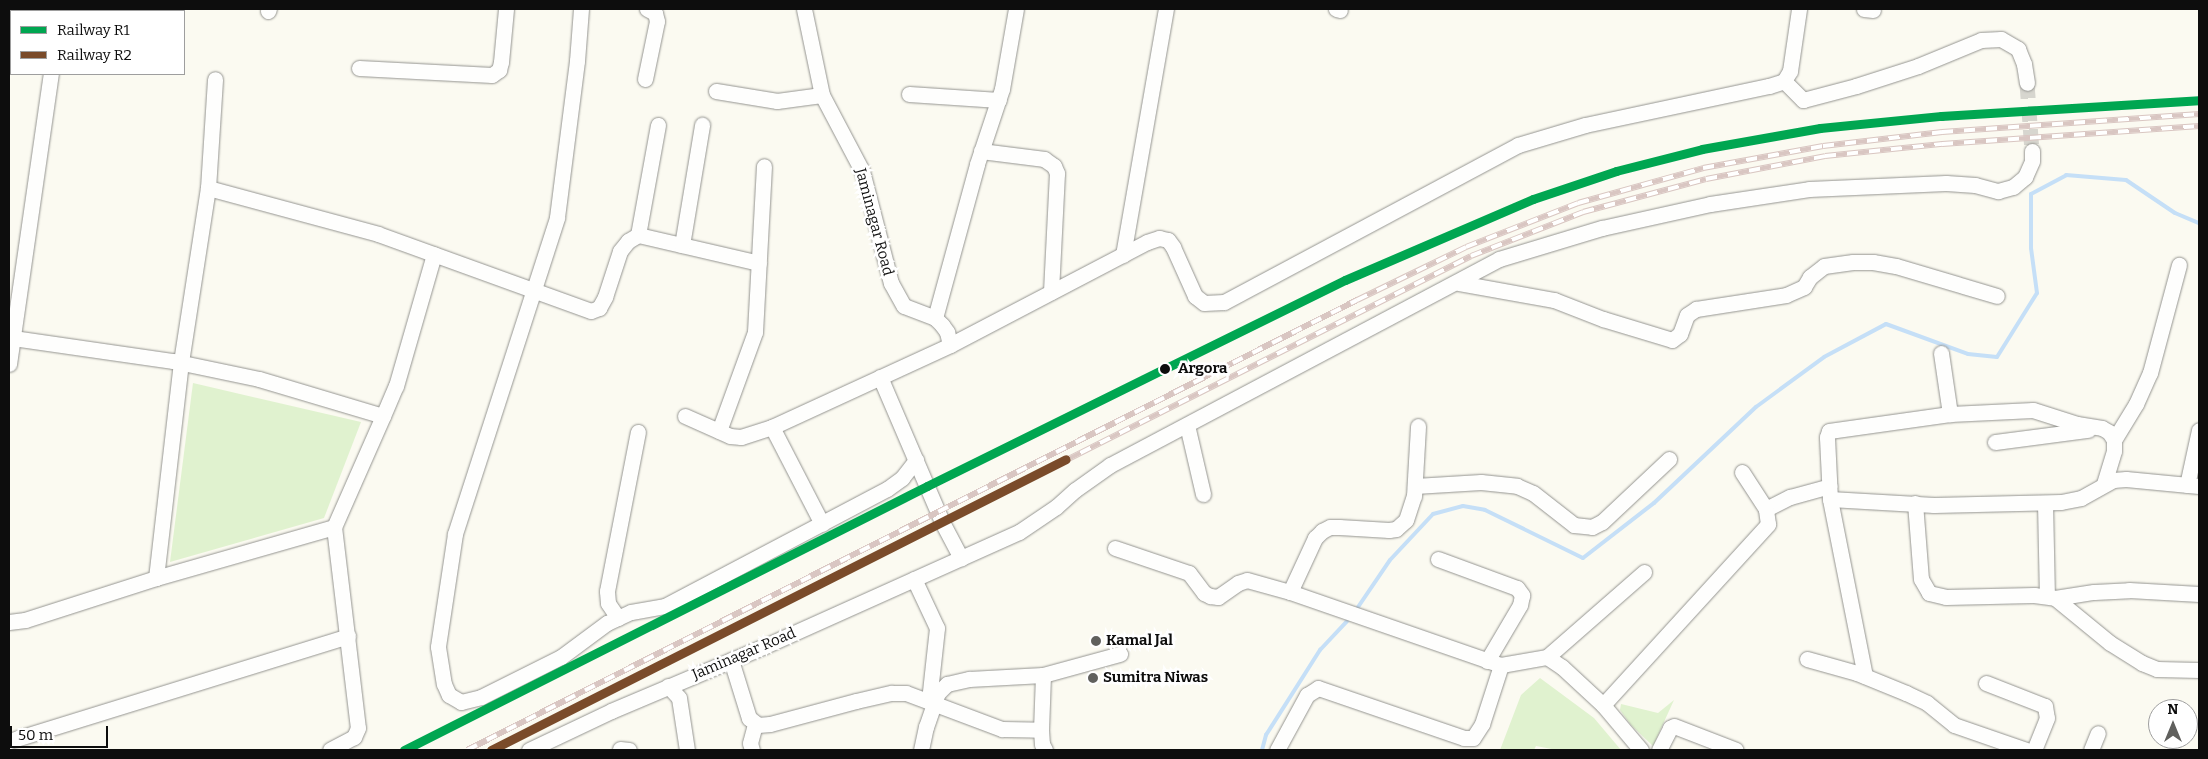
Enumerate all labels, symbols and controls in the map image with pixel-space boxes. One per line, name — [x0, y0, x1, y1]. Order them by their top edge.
legend — [10, 10, 185, 75]
text: Railway R1 — [57, 21, 130, 39]
text: Railway R2 — [57, 46, 132, 64]
street label: Jaminagar Road — [851, 166, 897, 278]
marker: Argora — [1156, 360, 1174, 378]
place label: Argora — [1178, 360, 1227, 378]
street label: Jaminagar Road — [690, 624, 798, 684]
place label: Kamal Jal — [1106, 632, 1173, 650]
marker: Kamal Jal — [1090, 635, 1102, 647]
place label: Sumitra Niwas — [1103, 669, 1208, 687]
marker: Sumitra Niwas — [1087, 672, 1099, 684]
north arrow — [2148, 699, 2198, 749]
text: N — [2168, 701, 2178, 718]
scale bar — [12, 716, 110, 748]
text: 50 m — [18, 726, 53, 744]

